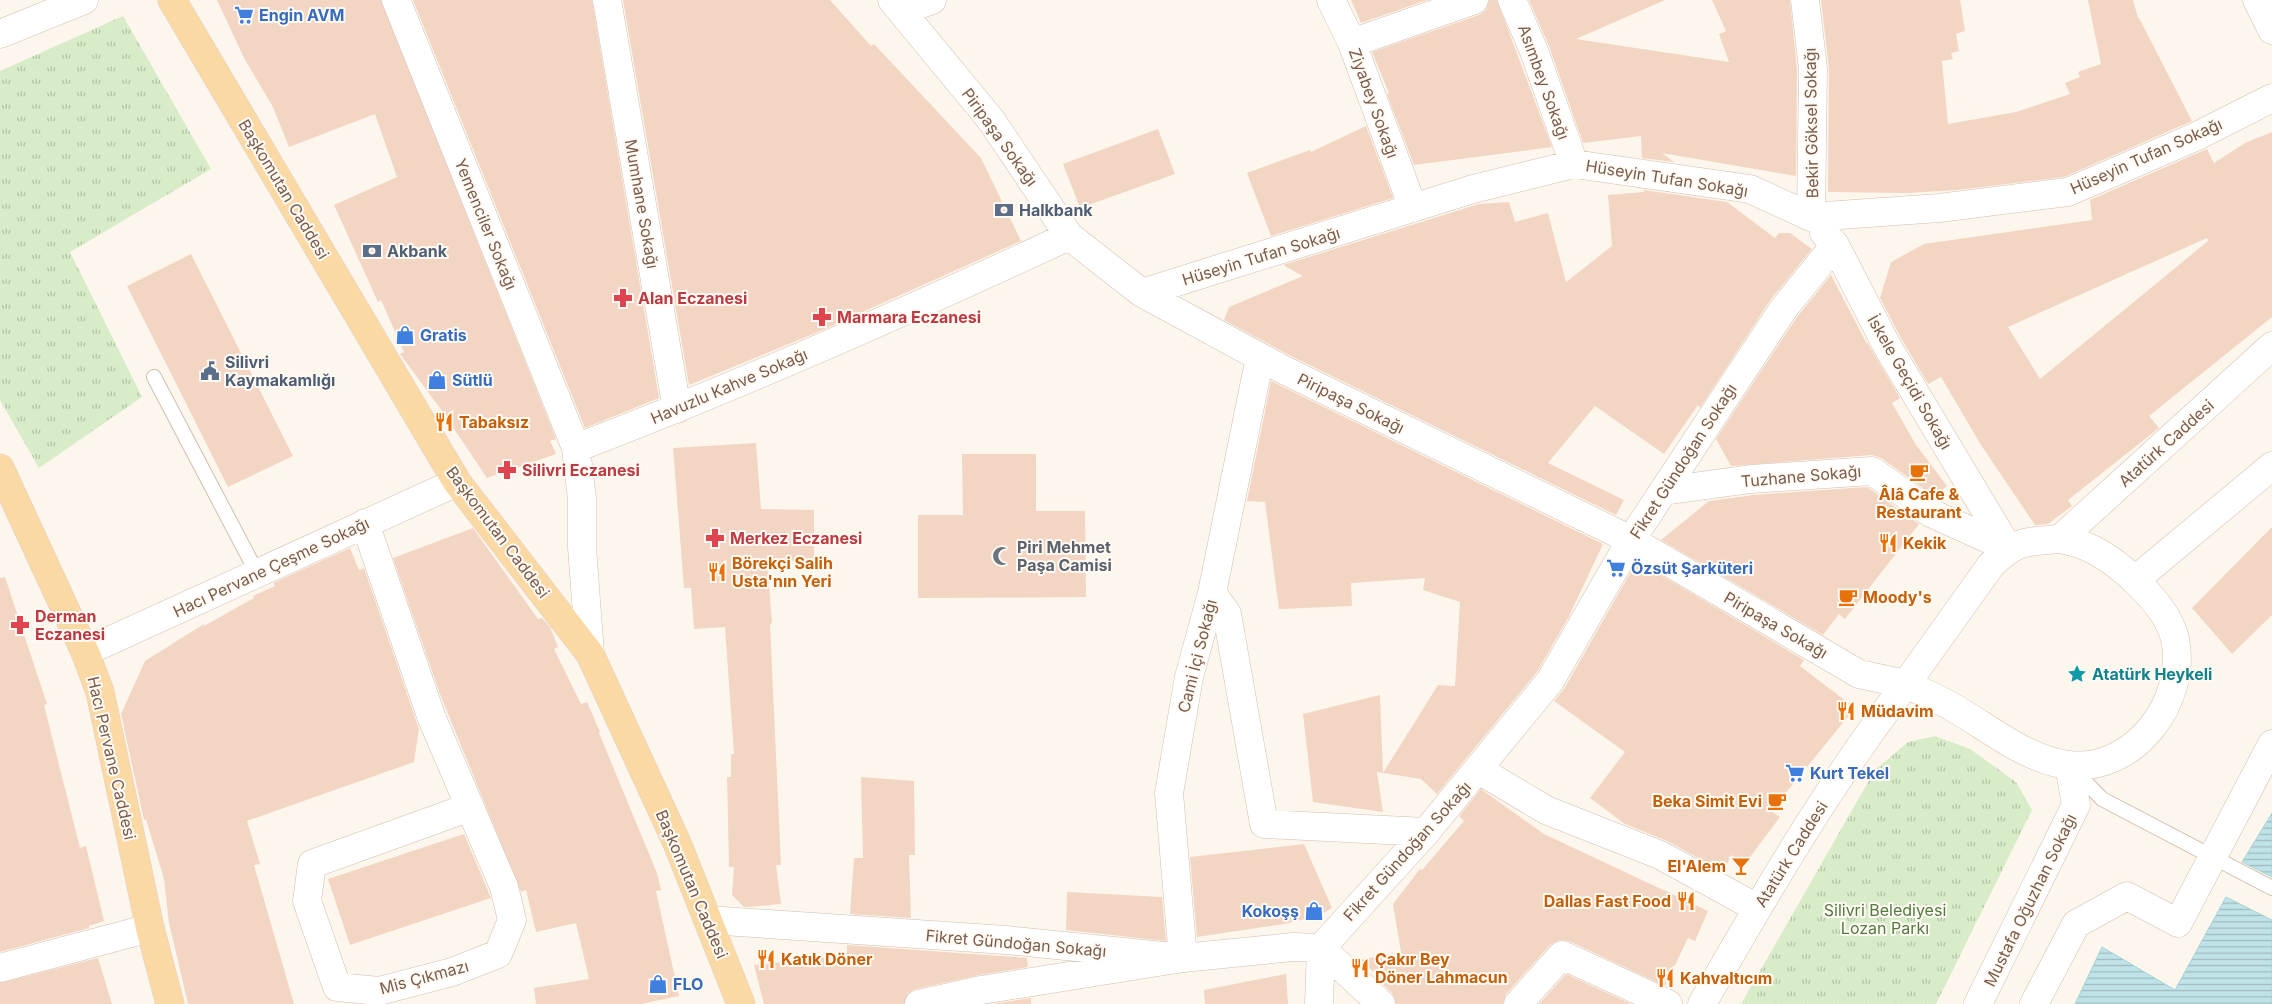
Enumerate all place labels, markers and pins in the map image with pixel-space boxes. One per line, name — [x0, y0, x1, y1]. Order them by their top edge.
supermarket icon: Engin AVM — [233, 4, 255, 26]
place label: Engin AVM — [259, 5, 344, 25]
bank icon: Halkbank — [993, 199, 1015, 221]
place label: Halkbank — [1019, 200, 1093, 220]
bank icon: Akbank — [361, 240, 383, 262]
place label: Akbank — [387, 241, 448, 261]
pharmacy icon: Alan Eczanesi — [612, 287, 634, 309]
place label: Alan Eczanesi — [638, 288, 747, 308]
pharmacy icon: Marmara Eczanesi — [811, 306, 833, 328]
place label: Marmara Eczanesi — [837, 307, 981, 327]
shop icon: Gratis — [394, 324, 416, 346]
place label: Gratis — [420, 325, 467, 345]
place label: Silivri Kaymakamlığı — [225, 352, 335, 390]
public building icon: Silivri Kaymakamlığı — [199, 360, 221, 382]
shop icon: Sütlü — [426, 369, 448, 391]
place label: Sütlü — [452, 370, 493, 390]
restaurant icon: Tabaksız — [433, 411, 455, 433]
place label: Tabaksız — [459, 412, 529, 432]
pharmacy icon: Silivri Eczanesi — [496, 459, 518, 481]
place label: Silivri Eczanesi — [522, 460, 640, 480]
cafe icon: Âlâ Cafe & Restaurant — [1908, 461, 1930, 483]
place label: Âlâ Cafe & Restaurant — [1876, 484, 1962, 522]
pharmacy icon: Merkez Eczanesi — [704, 527, 726, 549]
place label: Merkez Eczanesi — [730, 528, 862, 548]
restaurant icon: Kekik — [1877, 532, 1899, 554]
place label: Kekik — [1903, 533, 1947, 553]
place label: Piri Mehmet Paşa Camisi — [1017, 537, 1112, 575]
mosque icon: Piri Mehmet Paşa Camisi — [991, 545, 1013, 567]
place label: Börekçi Salih Usta'nın Yeri — [732, 553, 833, 591]
supermarket icon: Özsüt Şarküteri — [1605, 557, 1627, 579]
place label: Özsüt Şarküteri — [1631, 558, 1753, 578]
restaurant icon: Börekçi Salih Usta'nın Yeri — [706, 561, 728, 583]
cafe icon: Moody's — [1837, 586, 1859, 608]
place label: Moody's — [1863, 587, 1932, 607]
place label: Derman Eczanesi — [35, 606, 105, 644]
pharmacy icon: Derman Eczanesi — [9, 614, 31, 636]
place icon: Atatürk Heykeli — [2066, 663, 2088, 685]
place label: Atatürk Heykeli — [2092, 664, 2212, 684]
restaurant icon: Müdavim — [1835, 700, 1857, 722]
place label: Müdavim — [1861, 701, 1934, 721]
supermarket icon: Kurt Tekel — [1784, 762, 1806, 784]
place label: Kurt Tekel — [1810, 763, 1889, 783]
cafe icon: Beka Simit Evi — [1766, 790, 1788, 812]
place label: Beka Simit Evi — [1652, 791, 1762, 811]
bar icon: El'Alem — [1730, 855, 1752, 877]
place label: El'Alem — [1667, 856, 1726, 876]
restaurant icon: Dallas Fast Food — [1675, 890, 1697, 912]
place label: Dallas Fast Food — [1544, 891, 1671, 911]
shop icon: Kokoşş — [1303, 900, 1325, 922]
place label: Kokoşş — [1242, 901, 1299, 921]
restaurant icon: Katık Döner — [755, 948, 777, 970]
place label: Katık Döner — [781, 949, 873, 969]
place label: Çakır Bey Döner Lahmacun — [1375, 949, 1508, 987]
restaurant icon: Çakır Bey Döner Lahmacun — [1349, 957, 1371, 979]
restaurant icon: Kahvaltıcım — [1654, 967, 1676, 989]
place label: Kahvaltıcım — [1680, 968, 1772, 988]
shop icon: FLO — [647, 973, 669, 995]
place label: FLO — [673, 974, 703, 994]

